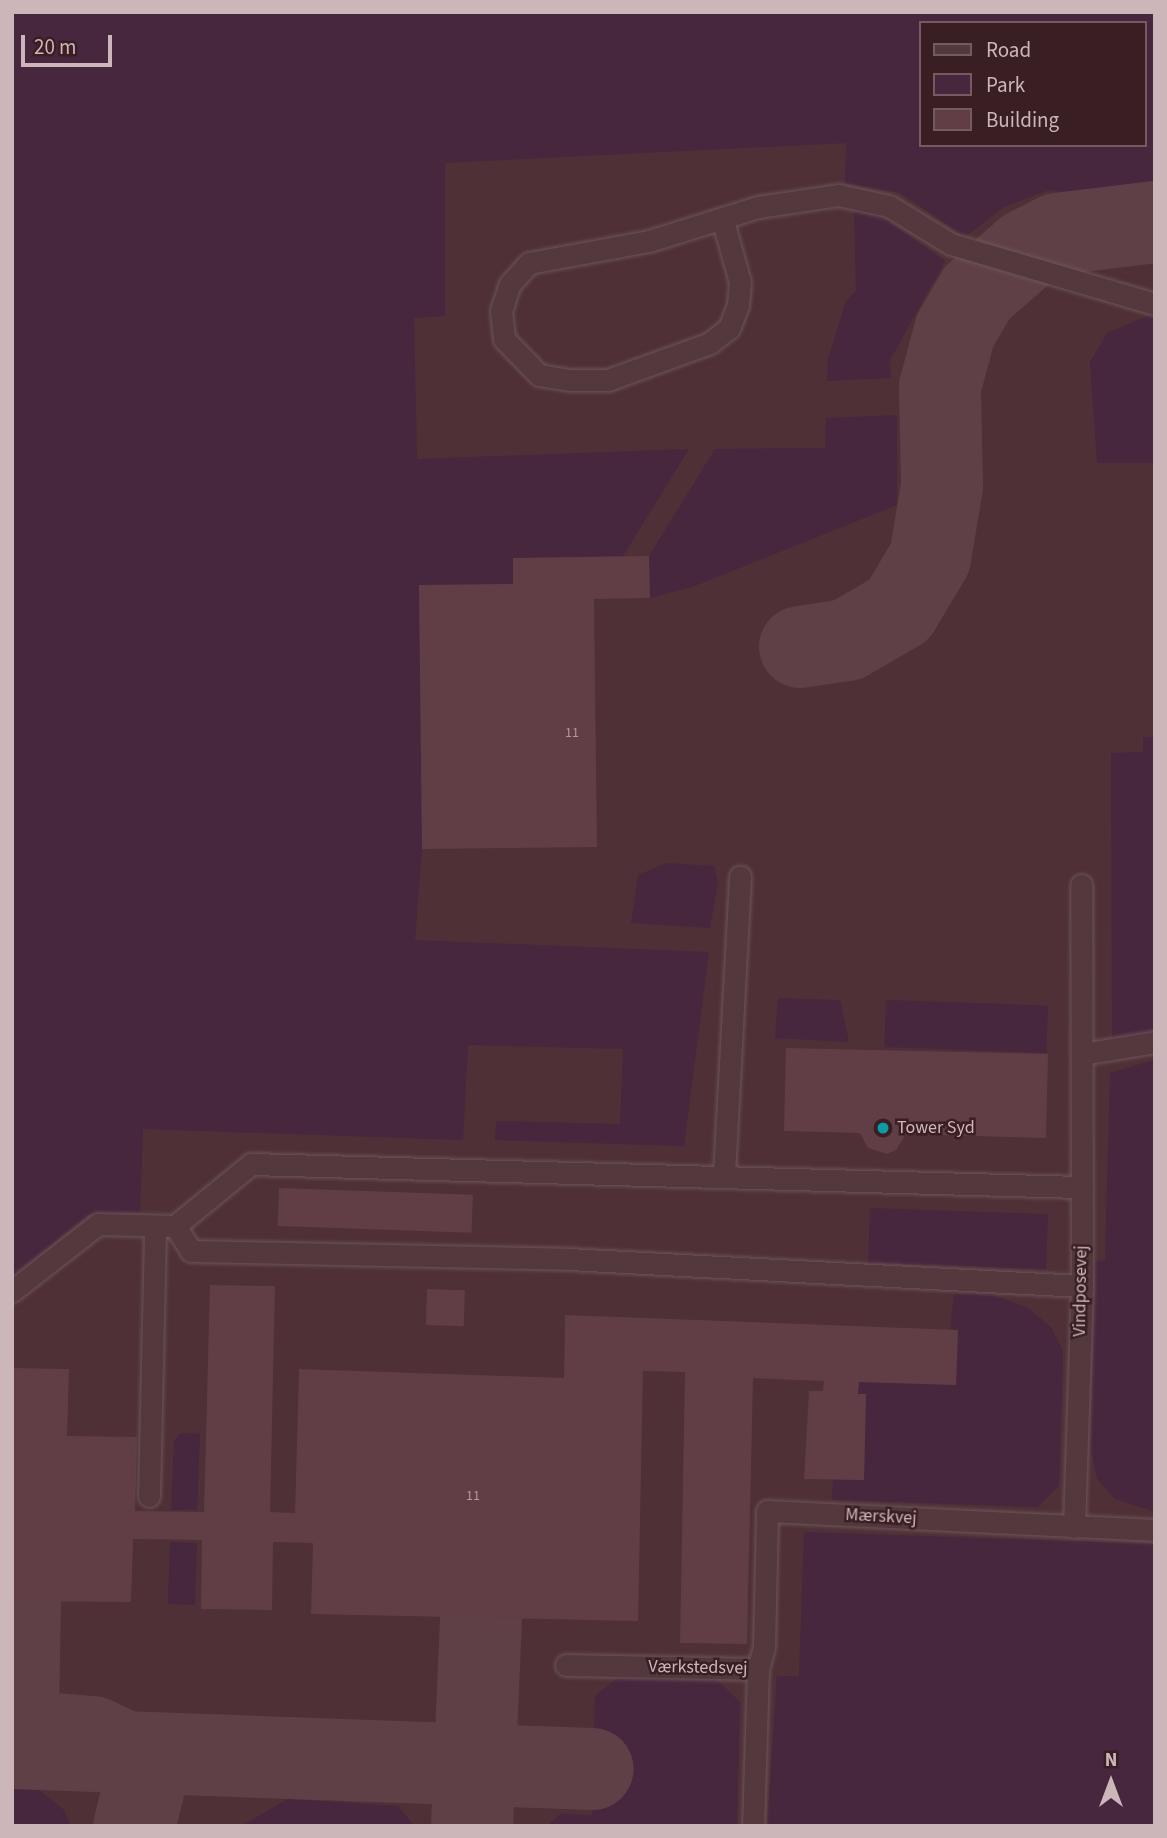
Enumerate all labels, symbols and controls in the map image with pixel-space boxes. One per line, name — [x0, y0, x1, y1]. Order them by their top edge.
scale bar — [24, 21, 116, 65]
legend — [918, 21, 1146, 147]
text: 20 m — [34, 32, 76, 62]
text: Road — [986, 35, 1031, 65]
text: Park — [986, 70, 1025, 100]
text: Building — [986, 105, 1059, 135]
house number: 11 — [565, 725, 579, 741]
place label: Tower Syd — [897, 1117, 975, 1139]
marker: Tower Syd — [875, 1120, 891, 1136]
street label: Vindposevej — [1069, 1245, 1093, 1337]
house number: 11 — [466, 1488, 480, 1504]
street label: Mærskvej — [845, 1504, 917, 1530]
street label: Værkstedsvej — [648, 1656, 748, 1680]
north arrow — [1076, 1747, 1146, 1817]
text: N — [1105, 1747, 1117, 1774]

